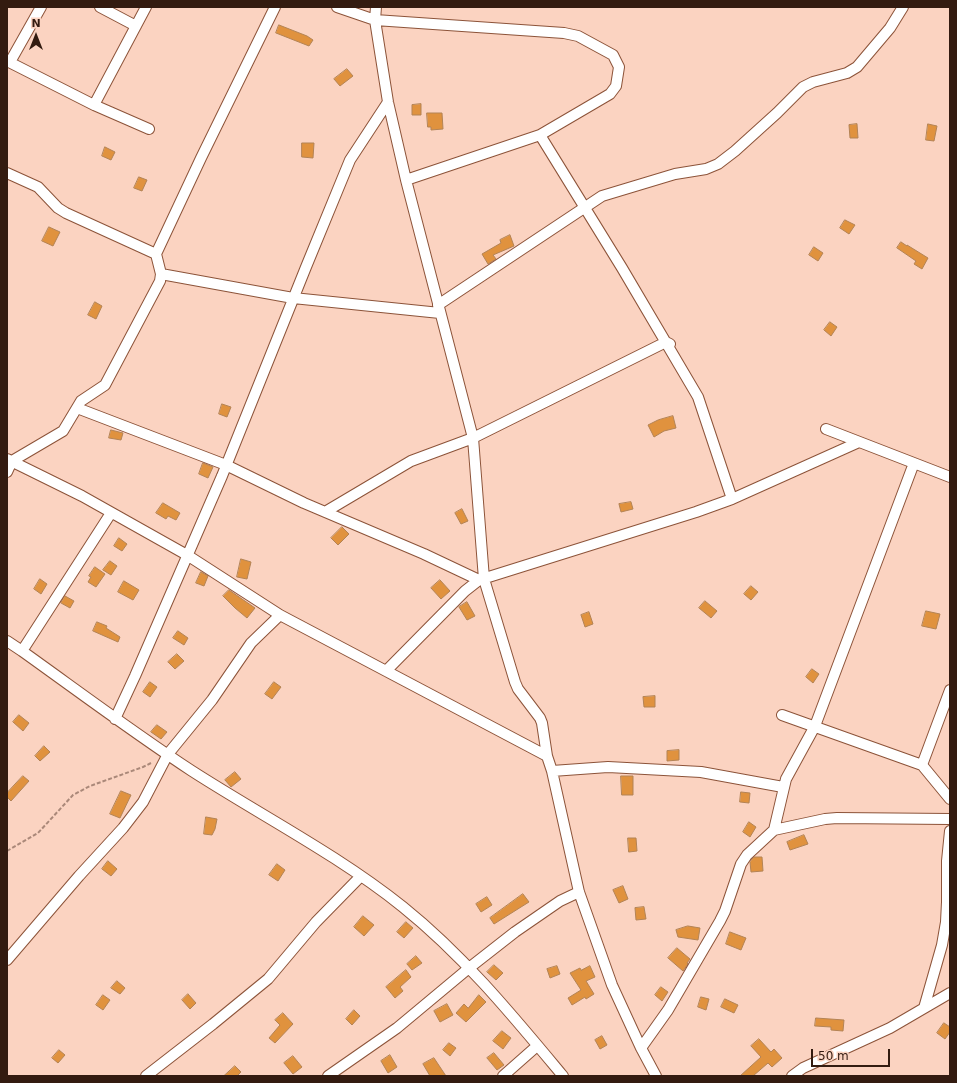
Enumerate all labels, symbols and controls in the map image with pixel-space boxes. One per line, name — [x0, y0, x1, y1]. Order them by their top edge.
north arrow — [16, 16, 56, 56]
text: N — [31, 17, 41, 30]
scale bar — [813, 1041, 892, 1067]
text: 50 m — [818, 1049, 849, 1063]

